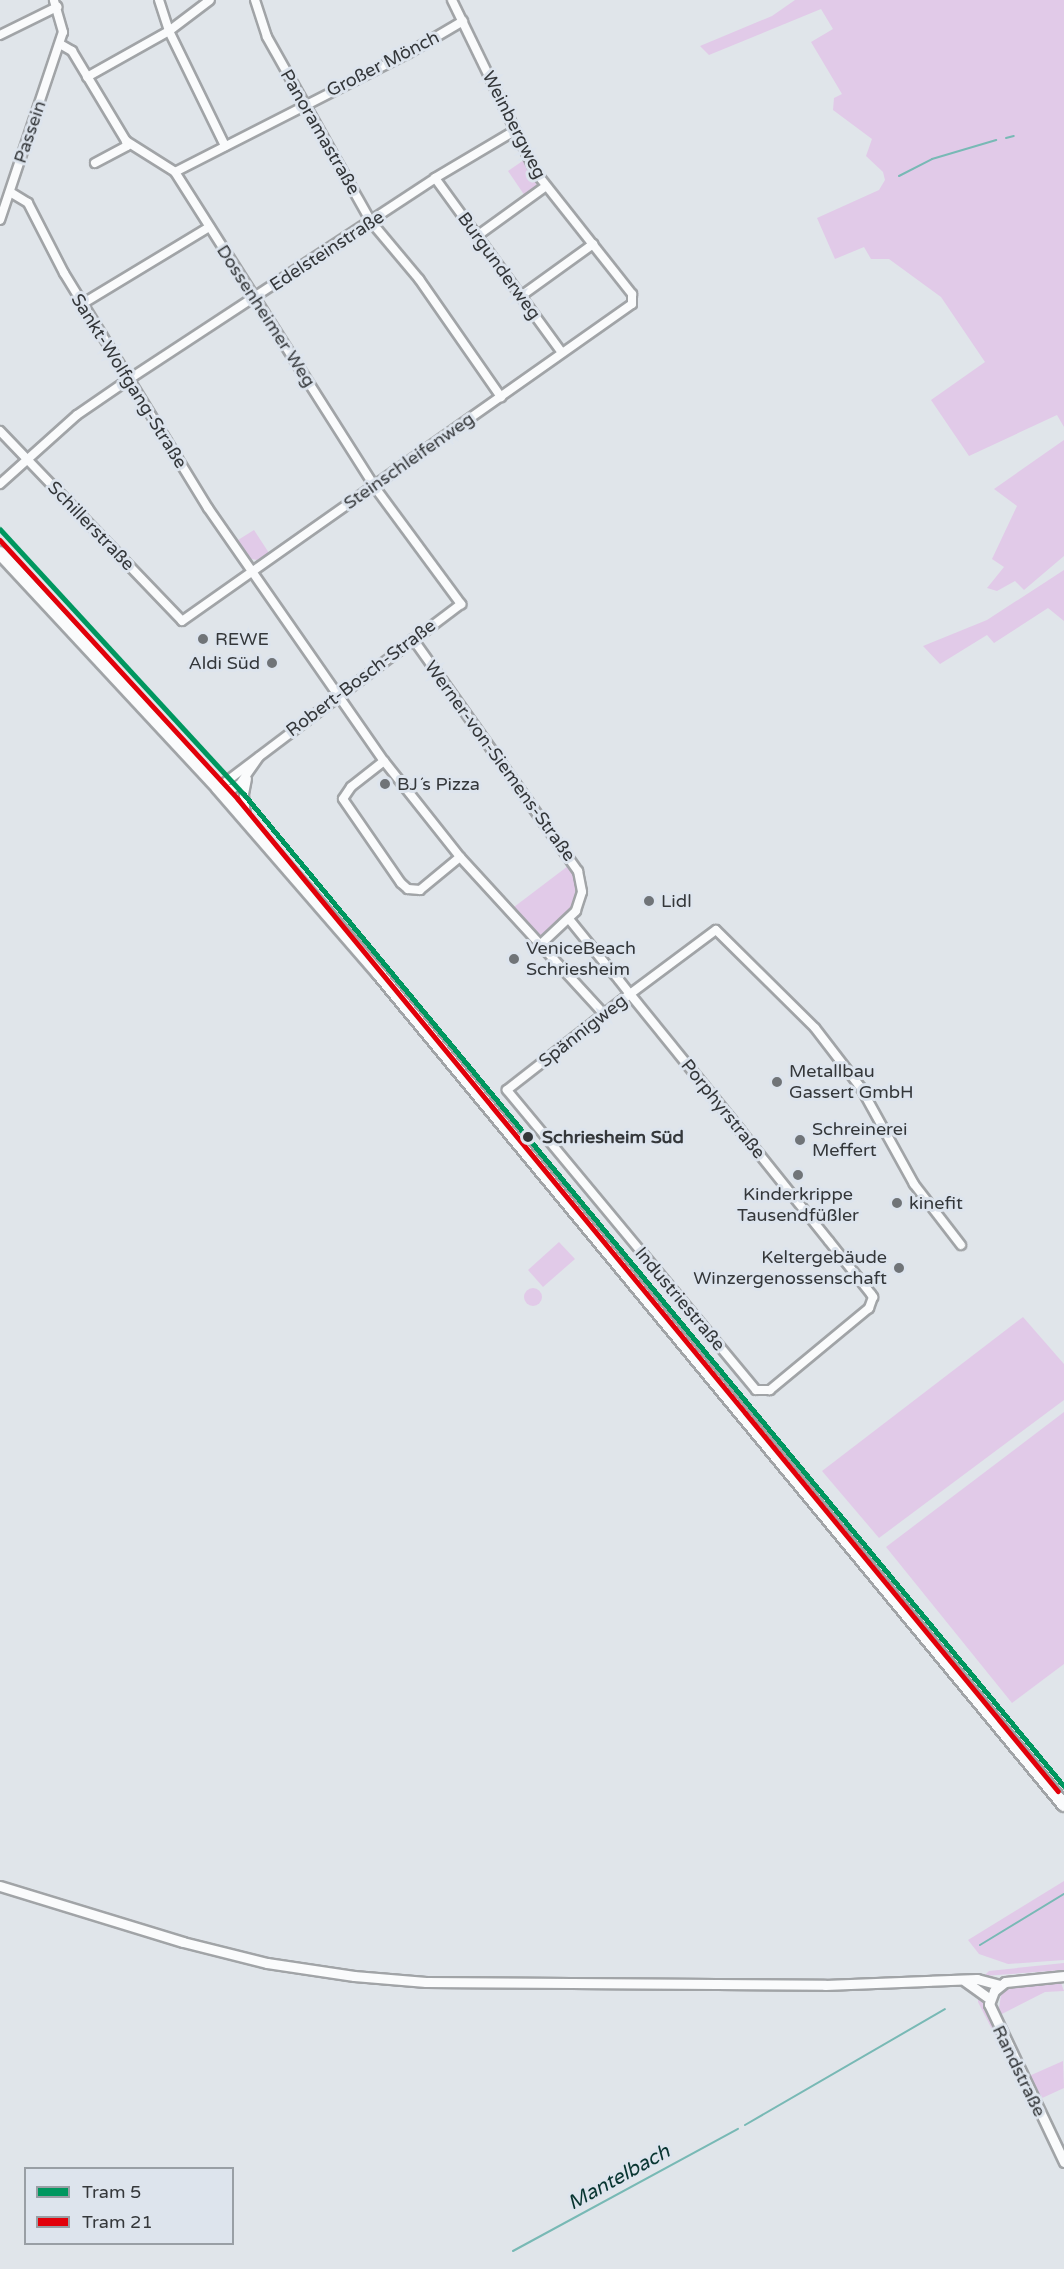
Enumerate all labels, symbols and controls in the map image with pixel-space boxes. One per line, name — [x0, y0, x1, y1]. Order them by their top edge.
street label: Großer Mönch — [323, 26, 443, 102]
street label: Panoramastraße — [275, 66, 365, 198]
street label: Weinbergweg — [478, 67, 550, 183]
street label: Passein — [9, 98, 51, 166]
street label: Edelsteinstraße — [266, 206, 388, 296]
street label: Burgunderweg — [453, 208, 545, 324]
street label: Dossenheimer Weg — [212, 241, 320, 391]
street label: Sankt-Wolfgang-Straße — [66, 290, 192, 472]
street label: Steinschleifenweg — [340, 408, 478, 514]
street label: Schillerstraße — [43, 477, 139, 575]
street label: Robert-Bosch-Straße — [282, 615, 440, 741]
place label: REWE — [215, 628, 269, 650]
marker: REWE — [196, 632, 210, 646]
place label: Aldi Süd — [188, 652, 260, 674]
marker: Aldi Süd — [265, 656, 279, 670]
street label: Werner-von-Siemens-Straße — [420, 656, 580, 866]
place label: BJ´s Pizza — [397, 773, 480, 795]
marker: BJ´s Pizza — [378, 777, 392, 791]
place label: Lidl — [661, 890, 692, 912]
marker: Lidl — [642, 894, 656, 908]
place label: VeniceBeach Schriesheim — [526, 938, 636, 980]
marker: VeniceBeach Schriesheim — [507, 952, 521, 966]
street label: Spännigweg — [535, 990, 631, 1072]
street label: Porphyrstraße — [676, 1055, 770, 1163]
place label: Metallbau Gassert GmbH — [789, 1061, 914, 1104]
marker: Metallbau Gassert GmbH — [770, 1075, 784, 1089]
place label: Schreinerei Meffert — [812, 1119, 907, 1162]
place label: Schriesheim Süd — [542, 1126, 684, 1148]
marker: Schriesheim Süd — [519, 1128, 537, 1146]
marker: Schreinerei Meffert — [793, 1133, 807, 1147]
marker: Kinderkrippe Tausendfüßler — [791, 1168, 805, 1182]
place label: Kinderkrippe Tausendfüßler — [737, 1184, 859, 1226]
place label: kinefit — [909, 1192, 963, 1214]
marker: kinefit — [890, 1196, 904, 1210]
street label: Industriestraße — [630, 1243, 730, 1355]
place label: Keltergebäude Winzergenossenschaft — [693, 1247, 887, 1290]
marker: Keltergebäude Winzergenossenschaft — [892, 1261, 906, 1275]
street label: Randstraße — [988, 2022, 1050, 2120]
water label: Mantelbach — [564, 2140, 674, 2216]
legend — [24, 2167, 234, 2245]
text: Tram 5 — [82, 2181, 141, 2203]
text: Tram 21 — [82, 2211, 153, 2233]

